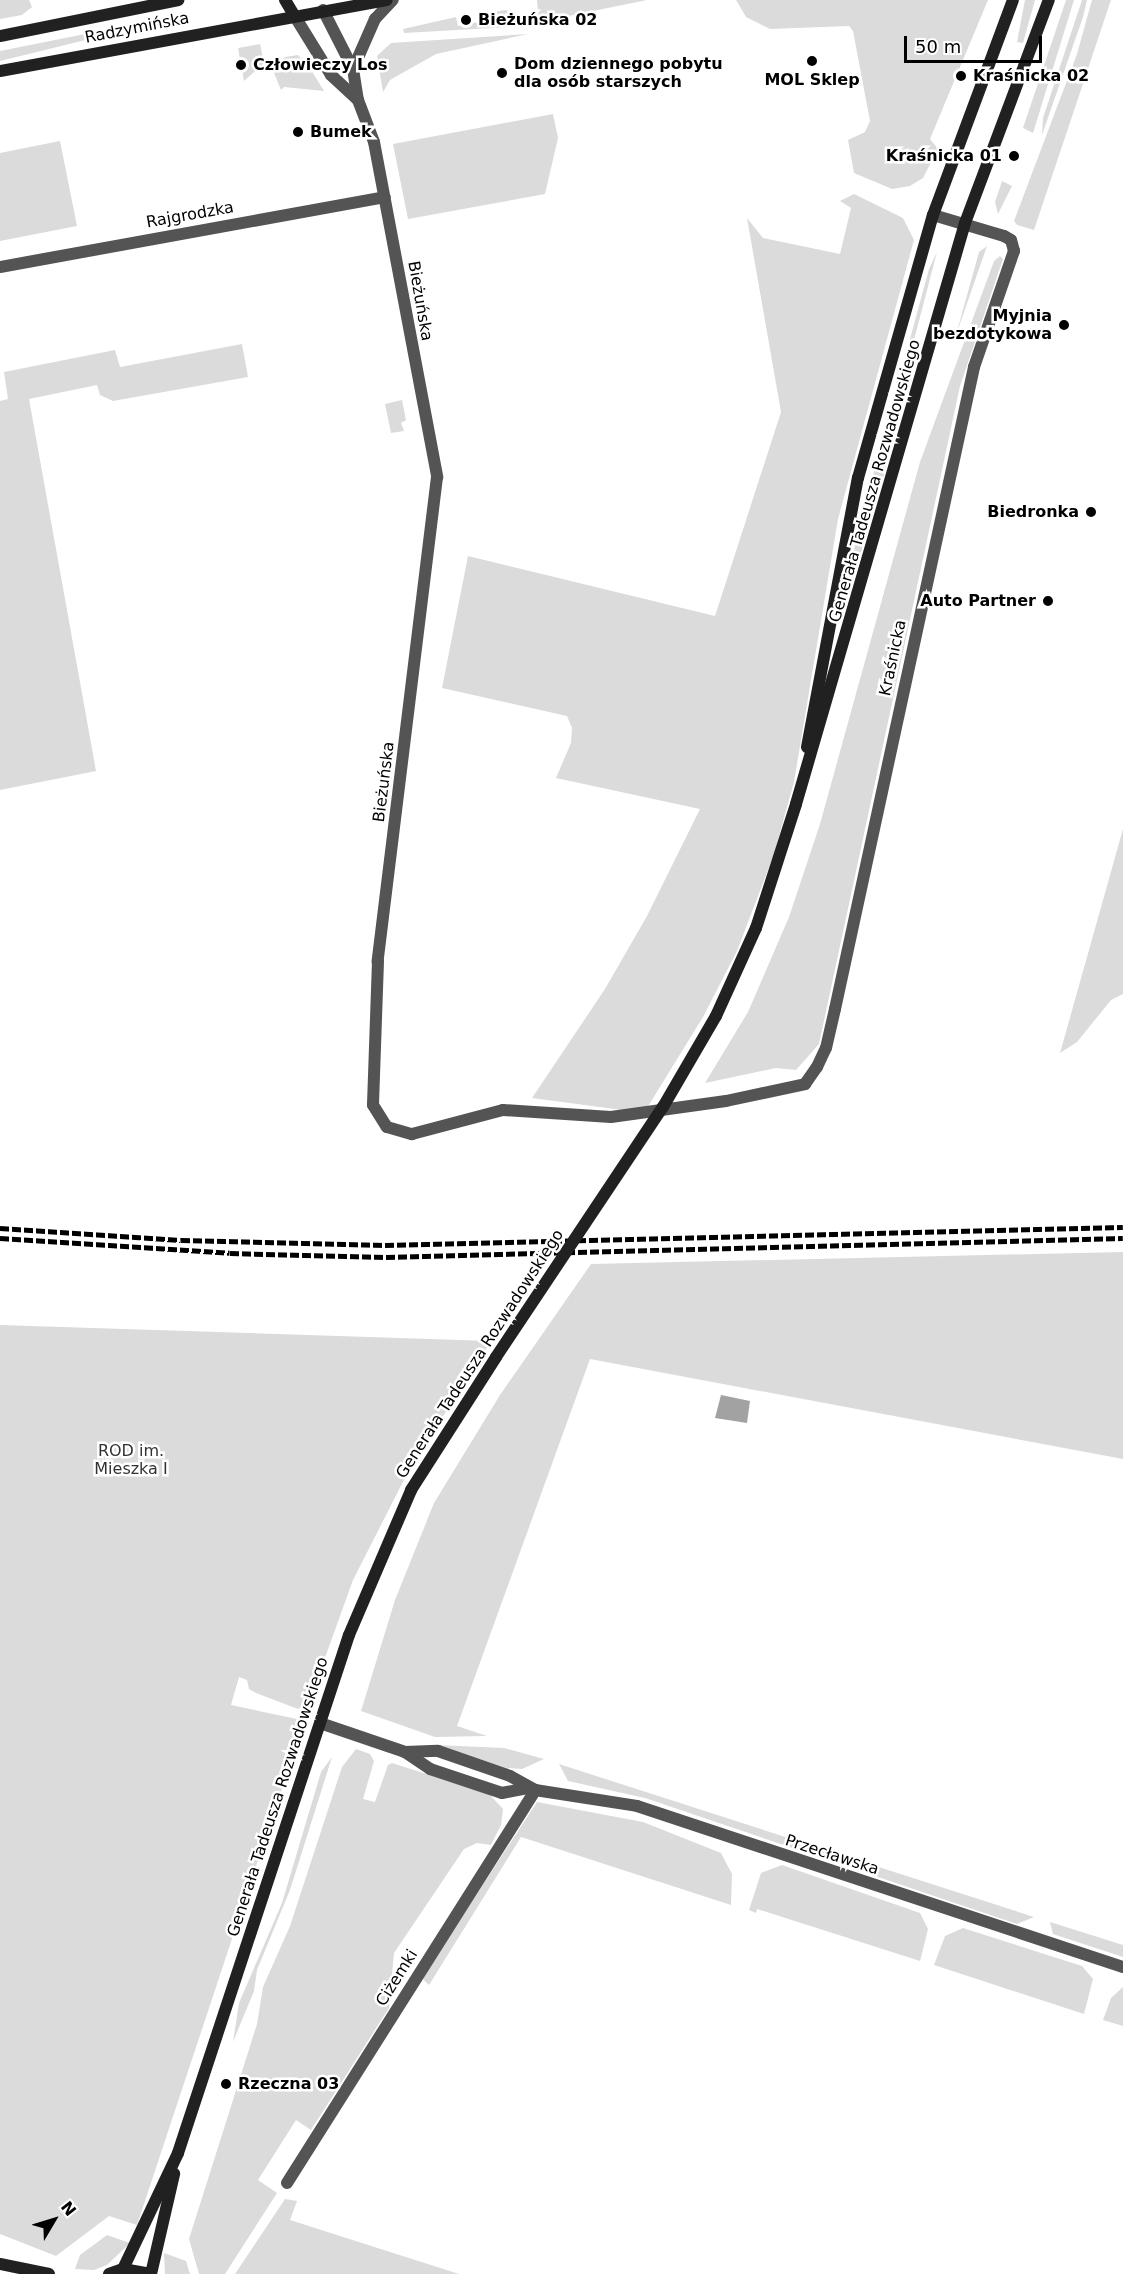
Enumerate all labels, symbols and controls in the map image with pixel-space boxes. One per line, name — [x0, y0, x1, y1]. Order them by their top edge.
street label: Radzymińska — [83, 8, 191, 48]
place label: Bieżuńska 02 — [478, 10, 597, 30]
marker: Bieżuńska 02 — [459, 13, 473, 27]
scale bar — [907, 24, 1045, 62]
text: 50 m — [915, 36, 961, 57]
place label: Dom dziennego pobytu dla osób starszych — [514, 54, 723, 92]
marker: MOL Sklep — [805, 54, 819, 68]
place label: Człowieczy Los — [253, 55, 388, 75]
marker: Człowieczy Los — [234, 58, 248, 72]
marker: Dom dziennego pobytu dla osób starszych — [495, 66, 509, 80]
place label: Kraśnicka 02 — [973, 66, 1089, 86]
marker: Kraśnicka 02 — [954, 69, 968, 83]
place label: MOL Sklep — [764, 70, 860, 90]
place label: Bumek — [310, 122, 372, 142]
marker: Bumek — [291, 125, 305, 139]
place label: Kraśnicka 01 — [886, 146, 1002, 166]
marker: Kraśnicka 01 — [1007, 149, 1021, 163]
street label: Rajgrodzka — [145, 198, 235, 232]
street label: Bieżuńska — [404, 259, 436, 343]
place label: Myjnia bezdotykowa — [933, 306, 1052, 344]
marker: Myjnia bezdotykowa — [1057, 318, 1071, 332]
street label: Generała Tadeusza Rozwadowskiego — [825, 337, 925, 625]
place label: Biedronka — [987, 502, 1079, 522]
marker: Biedronka — [1084, 505, 1098, 519]
place label: Auto Partner — [920, 591, 1036, 611]
marker: Auto Partner — [1041, 594, 1055, 608]
street label: Kraśnicka — [876, 618, 910, 698]
street label: Bieżuńska — [370, 741, 398, 823]
street label: Generała Tadeusza Rozwadowskiego — [392, 1226, 568, 1482]
park label: ROD im. Mieszka I — [94, 1441, 168, 1479]
street label: Generała Tadeusza Rozwadowskiego — [224, 1655, 332, 1939]
street label: Przecławska — [783, 1831, 881, 1879]
street label: Ciżemki — [372, 1946, 422, 2010]
place label: Rzeczna 03 — [238, 2074, 339, 2094]
marker: Rzeczna 03 — [219, 2077, 233, 2091]
north arrow — [24, 2190, 84, 2250]
text: N — [57, 2197, 80, 2220]

